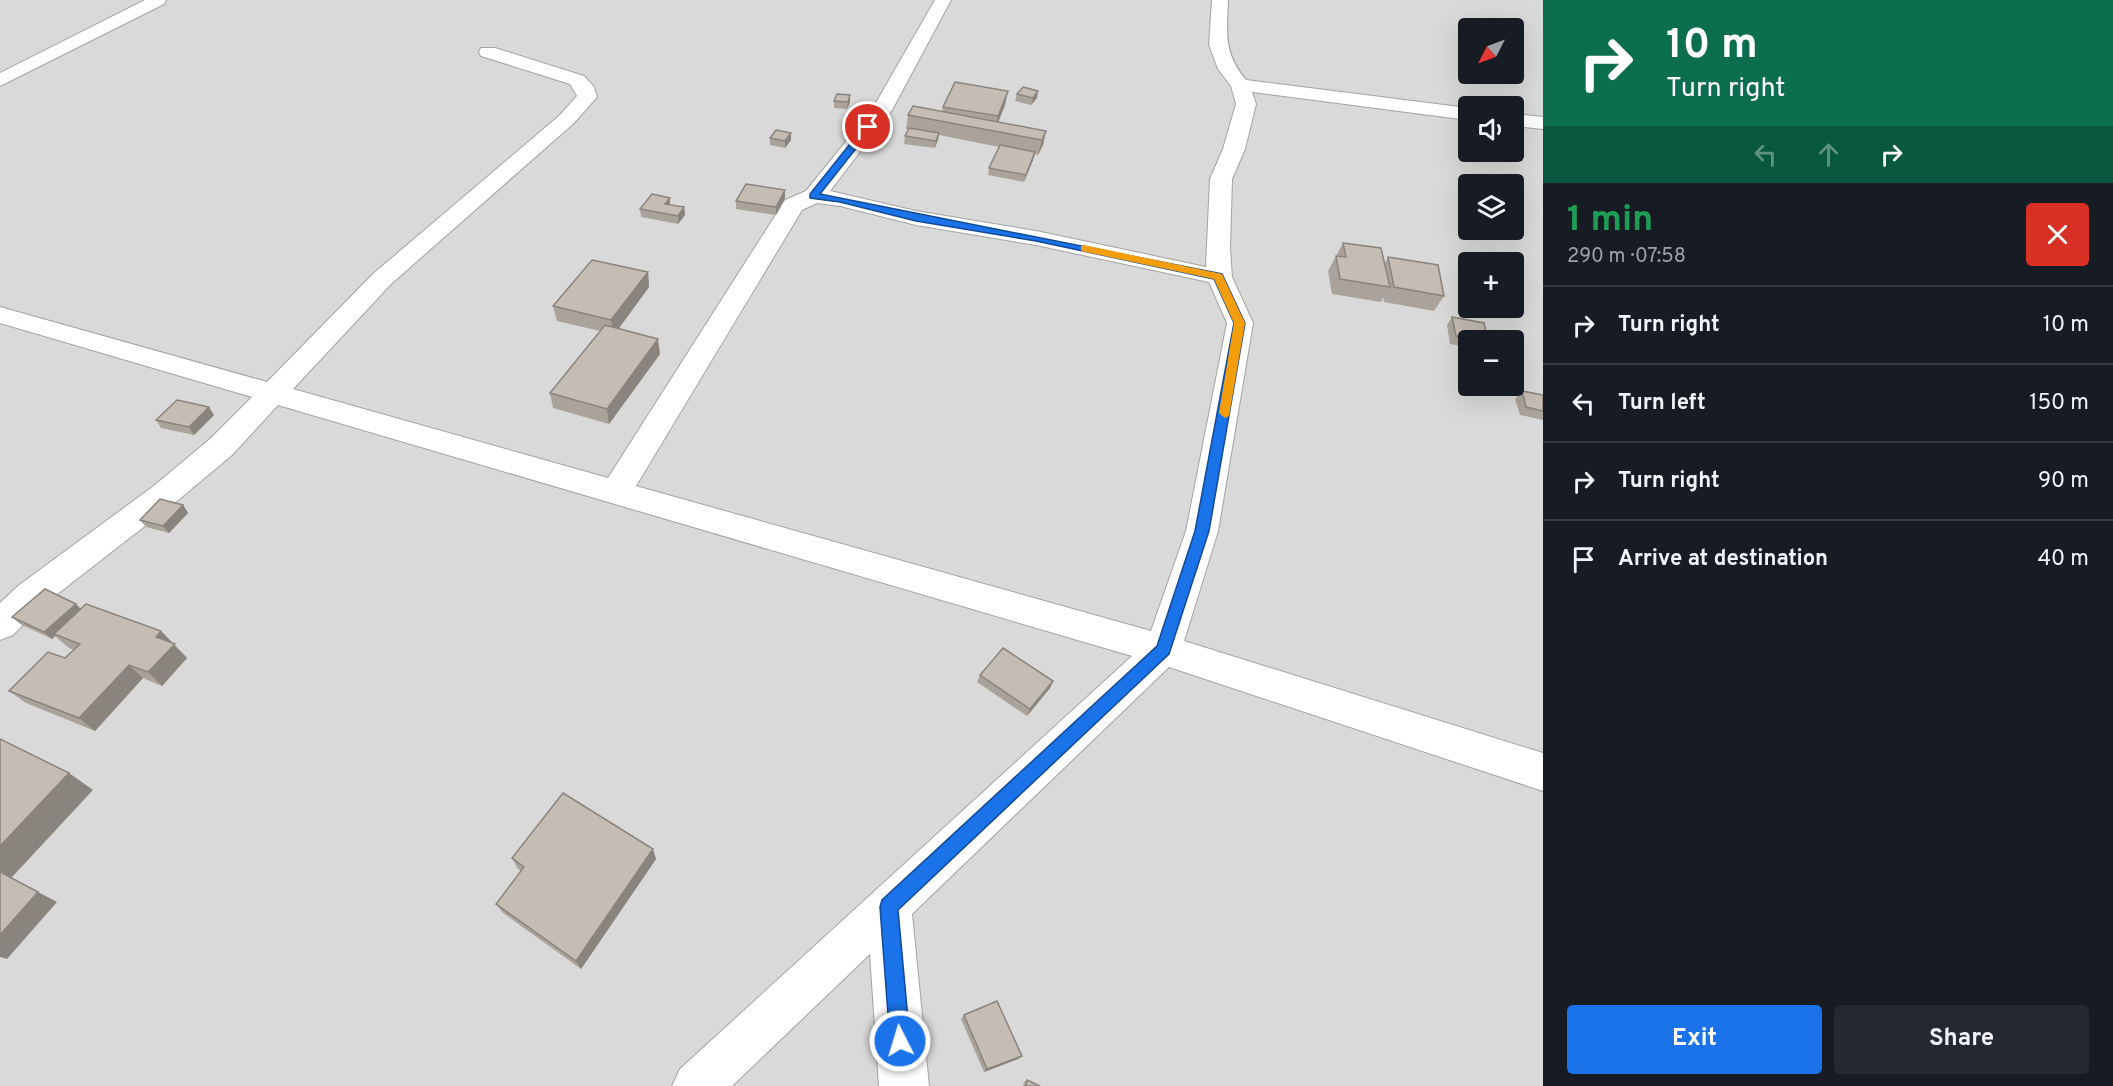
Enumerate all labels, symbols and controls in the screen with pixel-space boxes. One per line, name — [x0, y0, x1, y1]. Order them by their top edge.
north arrow — [1458, 18, 1524, 84]
map controls — [1458, 18, 1524, 396]
text: 10 m — [1666, 20, 1758, 73]
icon: right — [1567, 24, 1645, 102]
text: Turn right — [1666, 72, 1785, 106]
button: sound — [1458, 96, 1524, 162]
pin — [842, 101, 893, 152]
icon: arrive — [851, 110, 884, 143]
icon: left — [1749, 138, 1782, 171]
icon: ahead — [1812, 138, 1845, 171]
icon: right — [1875, 138, 1908, 171]
button: layers — [1458, 174, 1524, 240]
text: 1 min — [1567, 198, 1653, 244]
button: close — [2026, 203, 2089, 266]
text: 290 m · 07:58 — [1567, 244, 1686, 270]
button: + — [1458, 252, 1524, 318]
icon: right — [1567, 309, 1600, 342]
text: Turn right — [1618, 312, 1720, 339]
text: 10 m — [2043, 312, 2089, 339]
button: − — [1458, 330, 1524, 396]
icon: left — [1567, 387, 1600, 420]
text: Turn left — [1618, 390, 1706, 417]
text: 150 m — [2029, 390, 2089, 417]
icon: right — [1567, 465, 1600, 498]
text: Turn right — [1618, 468, 1720, 495]
text: 90 m — [2038, 468, 2089, 495]
icon: arrive — [1567, 543, 1600, 576]
text: Arrive at destination — [1618, 546, 1828, 573]
text: 40 m — [2037, 546, 2089, 573]
button: Exit — [1567, 1005, 1822, 1074]
button: Share — [1834, 1005, 2089, 1074]
position arrow — [868, 1009, 932, 1073]

